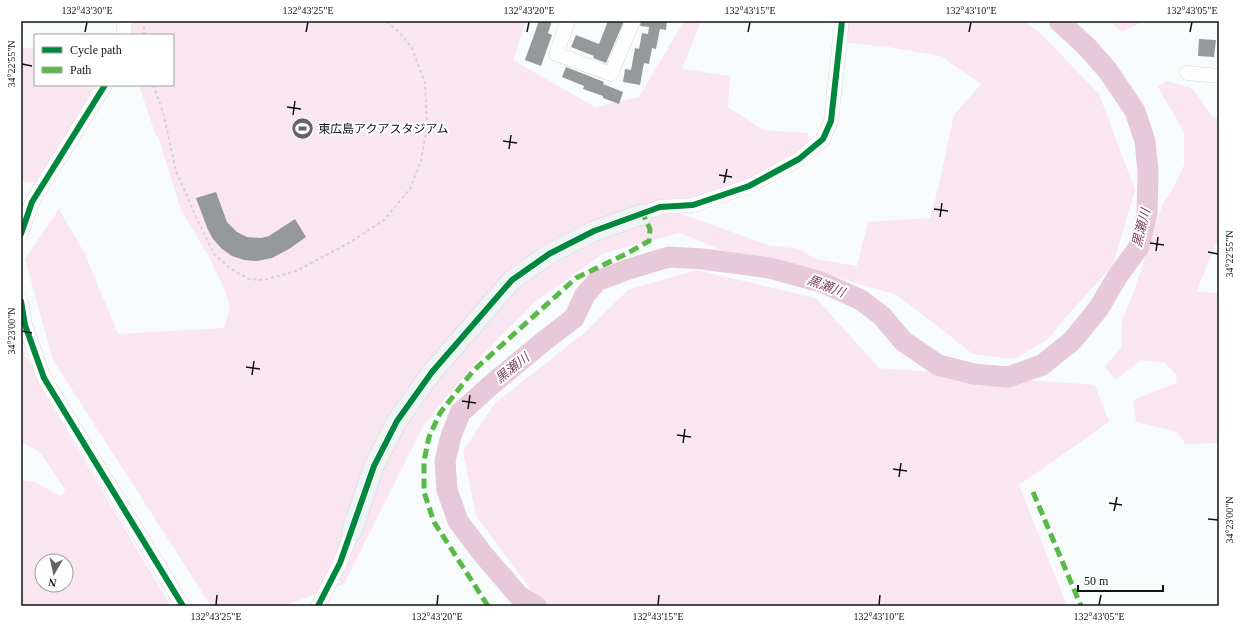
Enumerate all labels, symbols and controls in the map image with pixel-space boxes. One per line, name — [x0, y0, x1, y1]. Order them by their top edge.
text: 132°43'30"E — [62, 5, 113, 16]
text: 132°43'25"E — [283, 5, 334, 16]
text: 132°43'20"E — [504, 5, 555, 16]
text: 132°43'15"E — [725, 5, 776, 16]
text: 132°43'10"E — [946, 5, 997, 16]
text: 132°43'05"E — [1167, 5, 1218, 16]
legend — [34, 34, 174, 86]
text: 34°22'55"N — [6, 40, 17, 88]
text: Cycle path — [70, 43, 122, 57]
text: Path — [70, 63, 91, 77]
sports icon: 東広島アクアスタジアム — [289, 116, 315, 142]
place label: 東広島アクアスタジアム — [318, 122, 449, 136]
water label: 黒瀬川 — [1129, 205, 1153, 249]
text: 34°22'55"N — [1224, 230, 1235, 278]
water label: 黒瀬川 — [805, 272, 849, 301]
text: 34°23'00"N — [6, 307, 17, 355]
water label: 黒瀬川 — [492, 349, 533, 386]
text: 34°23'00"N — [1224, 496, 1235, 544]
north arrow — [34, 553, 74, 593]
scale bar — [1078, 567, 1163, 593]
text: 50 m — [1084, 574, 1109, 588]
text: N — [48, 576, 57, 589]
text: 132°43'25"E — [191, 611, 242, 622]
text: 132°43'20"E — [412, 611, 463, 622]
text: 132°43'15"E — [633, 611, 684, 622]
text: 132°43'10"E — [854, 611, 905, 622]
text: 132°43'05"E — [1074, 611, 1125, 622]

